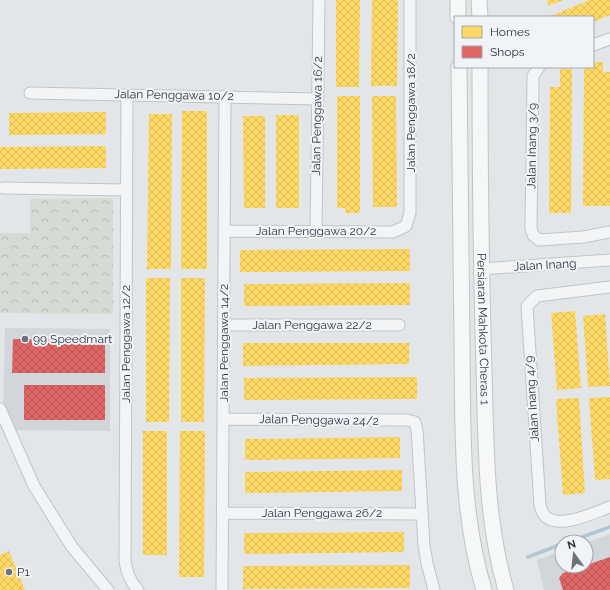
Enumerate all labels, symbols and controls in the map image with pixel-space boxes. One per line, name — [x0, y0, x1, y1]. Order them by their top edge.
legend — [454, 16, 594, 68]
text: Homes — [490, 25, 530, 39]
text: Shops — [490, 45, 525, 59]
street label: Jalan Penggawa 18/2 — [404, 53, 418, 173]
street label: Jalan Penggawa 16/2 — [309, 56, 325, 176]
street label: Jalan Penggawa 10/2 — [114, 87, 234, 103]
street label: Jalan Inang 3/9 — [524, 103, 540, 189]
street label: Jalan Penggawa 20/2 — [256, 224, 376, 238]
street label: Persiaran Mahkota Cheras 1 — [474, 253, 492, 405]
street label: Jalan Inang — [513, 256, 577, 274]
street label: Jalan Penggawa 14/2 — [217, 284, 231, 402]
street label: Jalan Penggawa 12/2 — [119, 285, 133, 403]
street label: Jalan Penggawa 22/2 — [252, 318, 372, 332]
place label: 99 Speedmart — [33, 332, 112, 346]
marker: 99 Speedmart — [20, 334, 30, 344]
street label: Jalan Inang 4/9 — [522, 355, 542, 443]
street label: Jalan Penggawa 24/2 — [259, 412, 379, 428]
street label: Jalan Penggawa 26/2 — [262, 506, 382, 520]
north arrow — [554, 534, 594, 574]
text: N — [566, 537, 577, 552]
place label: P1 — [17, 565, 30, 579]
marker: P1 — [4, 567, 14, 577]

